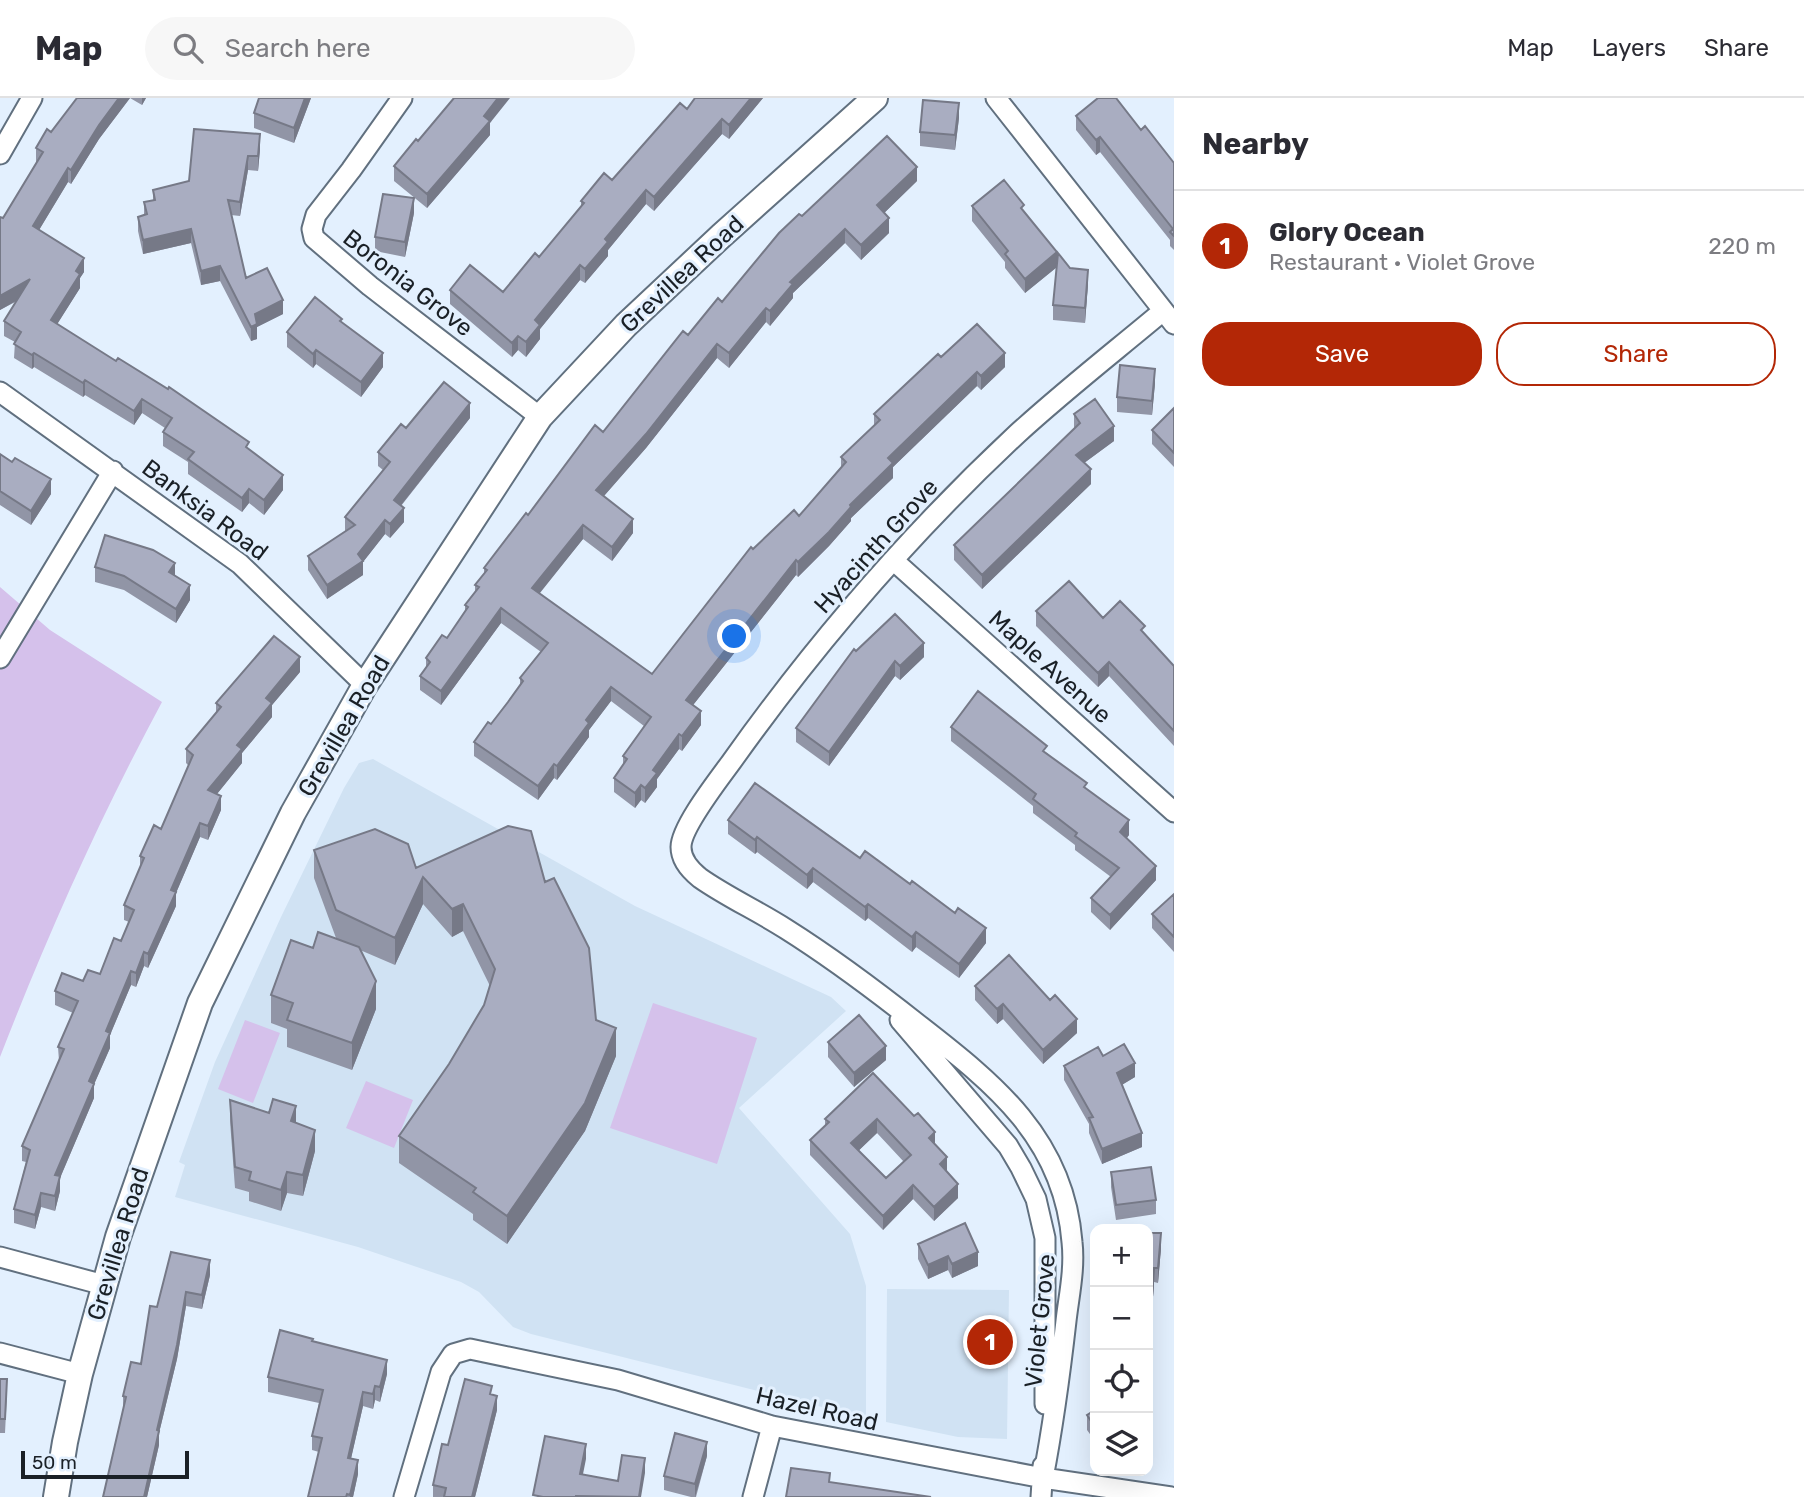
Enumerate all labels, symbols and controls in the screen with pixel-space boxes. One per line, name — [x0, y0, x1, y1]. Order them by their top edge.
search box — [145, 17, 635, 80]
text: Map — [35, 29, 103, 68]
icon: search — [169, 29, 207, 67]
text: Search here — [225, 33, 370, 64]
text: Map — [1507, 34, 1554, 62]
text: Layers — [1592, 34, 1666, 62]
text: Share — [1704, 34, 1769, 62]
text: Nearby — [1202, 126, 1309, 162]
street label: Grevillea Road — [615, 210, 749, 338]
text: Glory Ocean — [1269, 217, 1425, 248]
street label: Boronia Grove — [338, 224, 478, 342]
text: 1 — [1219, 232, 1231, 260]
text: 220 m — [1708, 232, 1776, 260]
text: Restaurant · Violet Grove — [1269, 248, 1535, 276]
button: Save — [1202, 322, 1482, 386]
button: Share — [1496, 322, 1776, 386]
street label: Banksia Road — [137, 454, 273, 566]
street label: Hyacinth Grove — [808, 473, 944, 619]
street label: Maple Avenue — [983, 605, 1117, 729]
your location — [717, 619, 751, 653]
street label: Grevillea Road — [292, 650, 396, 802]
street label: Grevillea Road — [81, 1164, 155, 1324]
map controls — [1090, 1224, 1153, 1476]
button: + — [1090, 1224, 1153, 1287]
street label: Violet Grove — [1019, 1253, 1061, 1389]
button: − — [1090, 1287, 1153, 1350]
pin: 1 — [967, 1316, 1013, 1368]
button: locate — [1090, 1350, 1153, 1413]
street label: Hazel Road — [753, 1381, 881, 1437]
button: layers — [1090, 1413, 1153, 1476]
scale bar — [21, 1448, 189, 1480]
text: 50 m — [32, 1451, 77, 1474]

